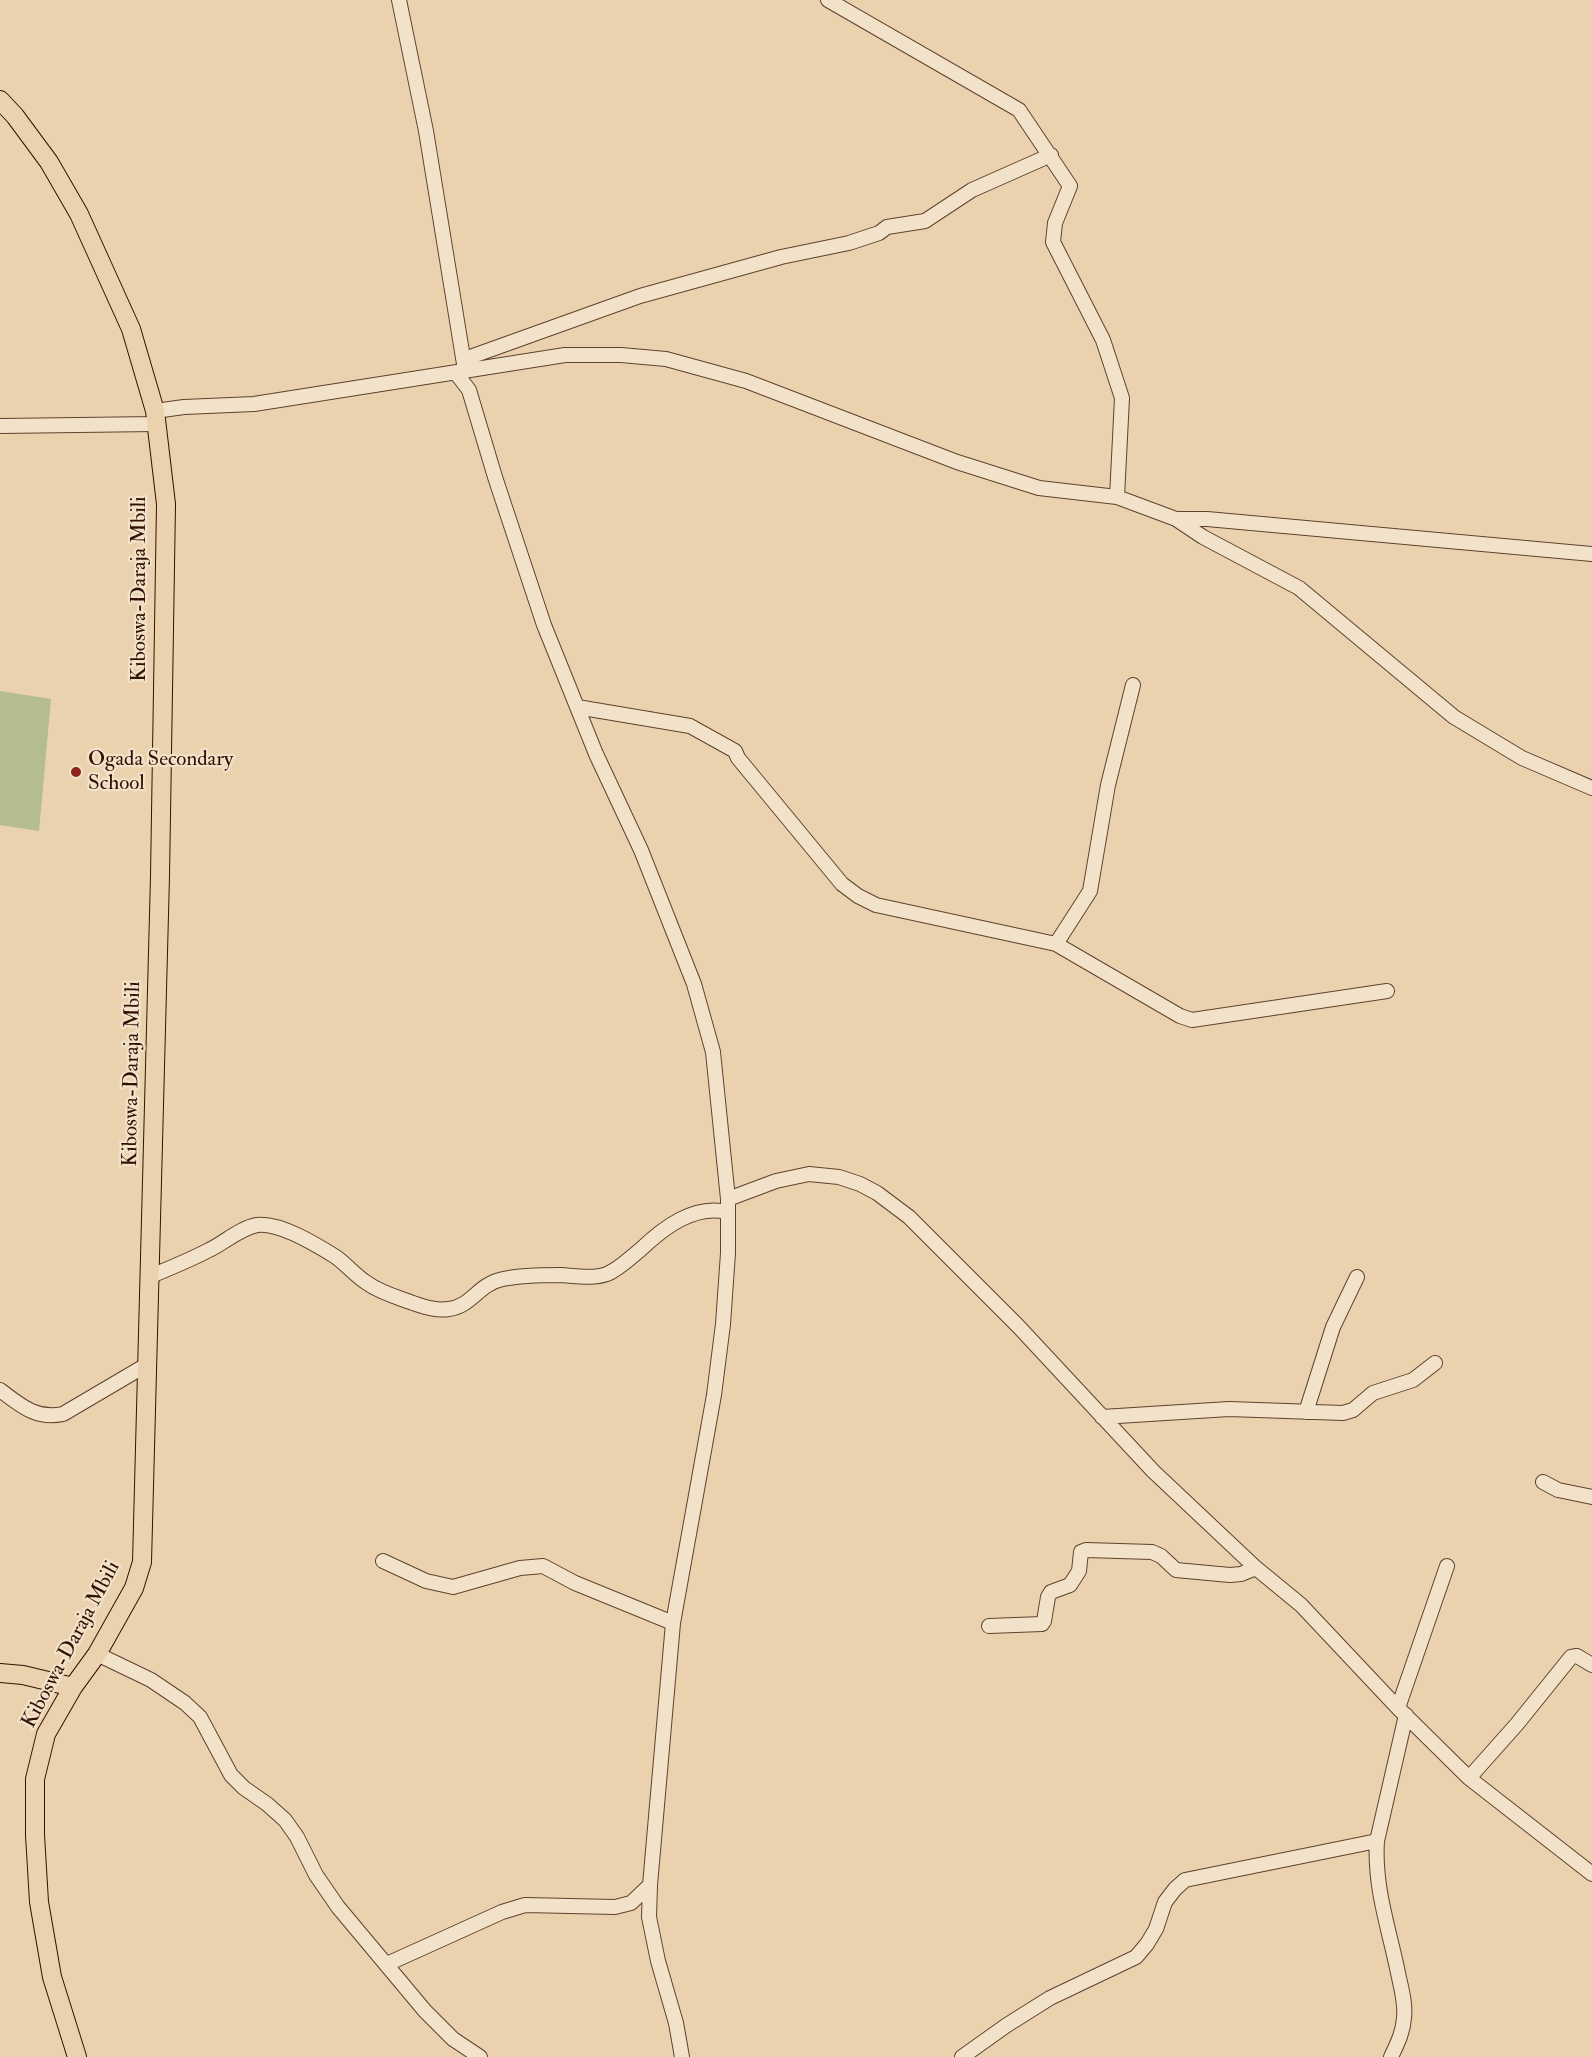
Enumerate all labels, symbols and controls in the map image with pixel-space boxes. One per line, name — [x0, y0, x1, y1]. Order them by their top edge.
street label: Kiboswa-Daraja Mbili — [127, 496, 153, 682]
place label: Ogada Secondary School — [88, 747, 233, 797]
marker: Ogada Secondary School — [69, 765, 83, 779]
street label: Kiboswa-Daraja Mbili — [119, 981, 147, 1167]
street label: Kiboswa-Daraja Mbili — [17, 1557, 127, 1733]

